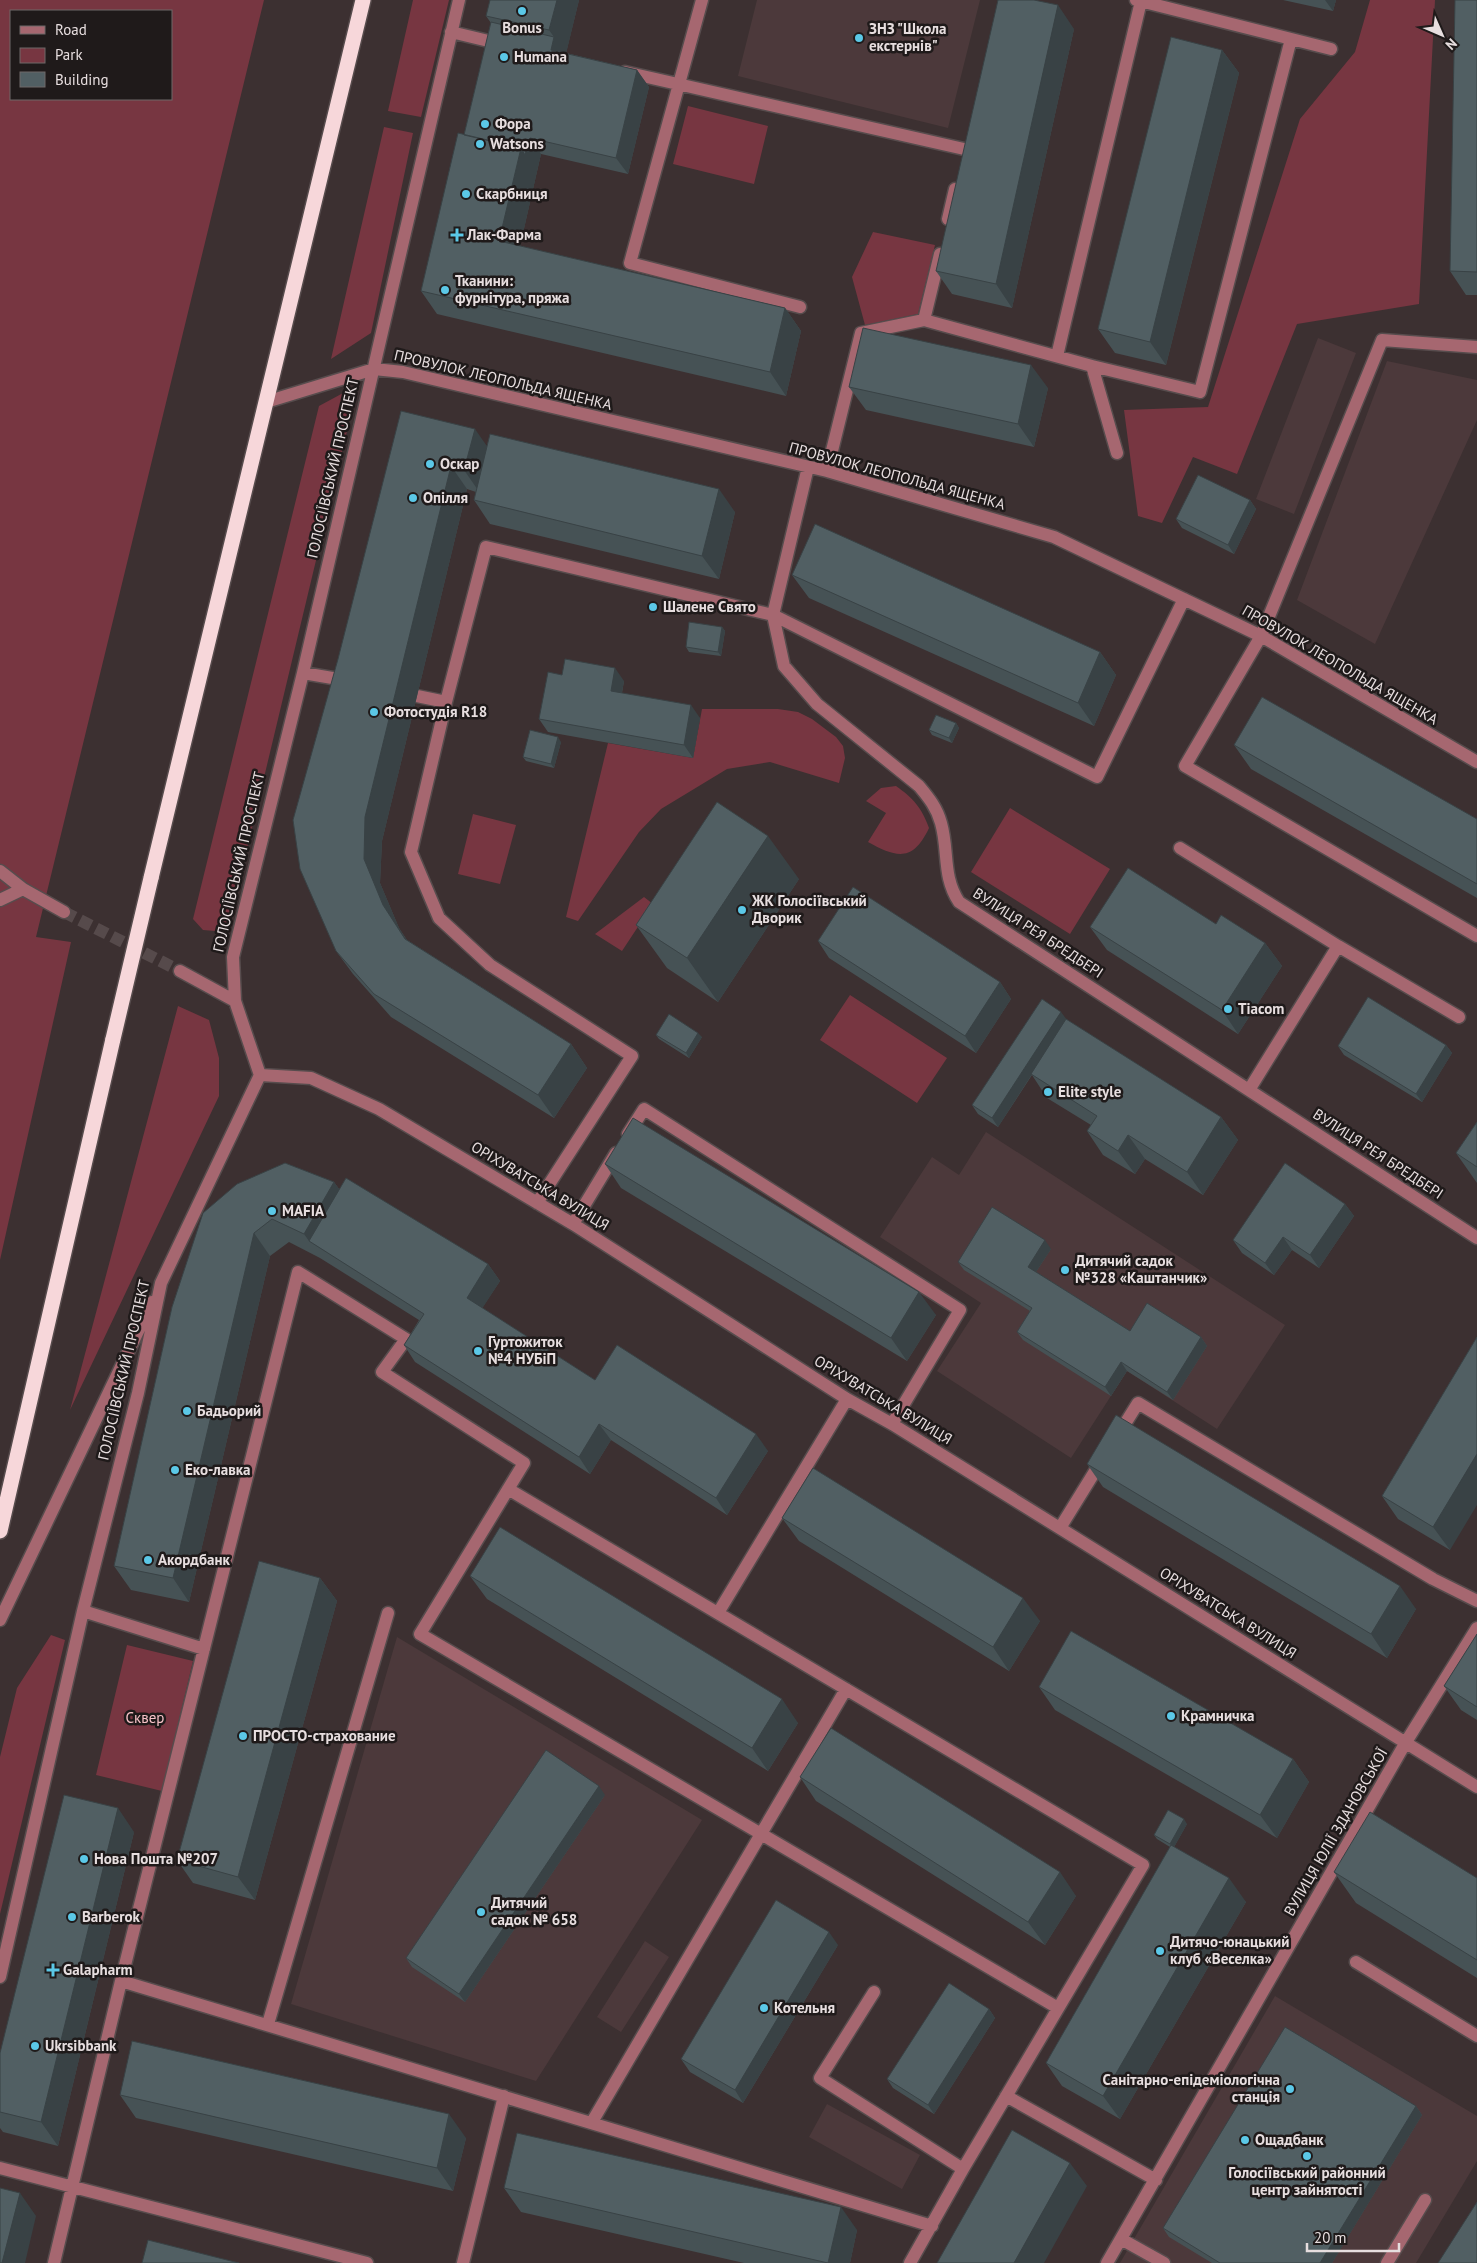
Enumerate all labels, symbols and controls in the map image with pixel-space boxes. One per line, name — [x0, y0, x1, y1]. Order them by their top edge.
marker: Bonus — [516, 5, 528, 17]
legend — [10, 10, 172, 100]
north arrow — [1417, 10, 1467, 60]
place label: Bonus — [502, 18, 542, 37]
place label: ЗНЗ "Школа екстернів" — [869, 19, 946, 55]
text: Road — [55, 20, 87, 39]
marker: ЗНЗ "Школа екстернів" — [853, 32, 865, 44]
text: N — [1442, 35, 1461, 54]
text: Park — [55, 45, 83, 64]
place label: Humana — [514, 47, 567, 66]
marker: Humana — [498, 51, 510, 63]
text: Building — [55, 70, 109, 89]
place label: Фора — [495, 114, 531, 133]
marker: Фора — [479, 118, 491, 130]
place label: Watsons — [490, 134, 544, 153]
marker: Watsons — [474, 138, 486, 150]
place label: Скарбниця — [476, 184, 547, 203]
marker: Скарбниця — [460, 188, 472, 200]
place label: Лак-Фарма — [466, 225, 541, 244]
marker: Лак-Фарма — [451, 229, 463, 241]
place label: Тканини: фурнітура, пряжа — [455, 271, 569, 307]
marker: Тканини: фурнітура, пряжа — [439, 284, 451, 296]
street label: ПРОВУЛОК ЛЕОПОЛЬДА ЯЩЕНКА — [392, 345, 614, 414]
street label: ГОЛОСІЇВСЬКИЙ ПРОСПЕКТ — [302, 375, 363, 560]
street label: ПРОВУЛОК ЛЕОПОЛЬДА ЯЩЕНКА — [787, 437, 1008, 514]
place label: Оскар — [440, 454, 479, 473]
marker: Оскар — [424, 458, 436, 470]
place label: Опілля — [423, 488, 468, 507]
marker: Опілля — [407, 492, 419, 504]
place label: Шалене Свято — [663, 597, 756, 616]
marker: Шалене Свято — [647, 601, 659, 613]
street label: ПРОВУЛОК ЛЕОПОЛЬДА ЯЩЕНКА — [1239, 601, 1442, 729]
place label: Фотостудія R18 — [384, 702, 487, 721]
marker: Фотостудія R18 — [368, 706, 380, 718]
street label: ГОЛОСІЇВСЬКИЙ ПРОСПЕКТ — [208, 769, 269, 954]
street label: ВУЛИЦЯ РЕЯ БРЕДБЕРІ — [969, 883, 1107, 982]
place label: ЖК Голосіївський Дворик — [751, 891, 867, 927]
marker: ЖК Голосіївський Дворик — [736, 904, 748, 916]
place label: Tiacom — [1238, 999, 1284, 1018]
marker: Tiacom — [1222, 1003, 1234, 1015]
place label: Elite style — [1058, 1082, 1122, 1101]
marker: Elite style — [1042, 1086, 1054, 1098]
street label: ВУЛИЦЯ РЕЯ БРЕДБЕРІ — [1309, 1104, 1447, 1203]
street label: ОРІХУВАТСЬКА ВУЛИЦЯ — [468, 1137, 613, 1234]
place label: MAFIA — [282, 1201, 325, 1220]
marker: MAFIA — [266, 1205, 278, 1217]
place label: Дитячий садок №328 «Каштанчик» — [1075, 1251, 1207, 1287]
marker: Дитячий садок №328 «Каштанчик» — [1059, 1264, 1071, 1276]
street label: ГОЛОСІЇВСЬКИЙ ПРОСПЕКТ — [93, 1277, 154, 1462]
place label: Гуртожиток №4 НУБіП — [488, 1332, 563, 1368]
marker: Гуртожиток №4 НУБіП — [472, 1345, 484, 1357]
street label: ОРІХУВАТСЬКА ВУЛИЦЯ — [811, 1351, 956, 1448]
place label: Бадьорий — [197, 1401, 261, 1420]
marker: Бадьорий — [181, 1405, 193, 1417]
place label: Еко-лавка — [185, 1460, 251, 1479]
marker: Еко-лавка — [169, 1464, 181, 1476]
place label: Акордбанк — [158, 1550, 230, 1569]
marker: Акордбанк — [142, 1554, 154, 1566]
street label: ОРІХУВАТСЬКА ВУЛИЦЯ — [1156, 1563, 1300, 1662]
place label: Крамничка — [1181, 1706, 1254, 1725]
park label: Сквер — [126, 1708, 164, 1727]
marker: Крамничка — [1165, 1710, 1177, 1722]
place label: ПРОСТО-страхование — [253, 1726, 396, 1745]
marker: ПРОСТО-страхование — [237, 1730, 249, 1742]
street label: ВУЛИЦЯ ЮЛІЇ ЗДАНОВСЬКОЇ — [1280, 1744, 1392, 1919]
place label: Нова Пошта №207 — [94, 1849, 218, 1868]
marker: Нова Пошта №207 — [78, 1853, 90, 1865]
place label: Дитячий садок № 658 — [491, 1893, 577, 1929]
marker: Дитячий садок № 658 — [475, 1906, 487, 1918]
place label: Barberok — [82, 1907, 141, 1926]
marker: Barberok — [66, 1911, 78, 1923]
place label: Дитячо-юнацький клуб «Веселка» — [1170, 1932, 1289, 1968]
marker: Дитячо-юнацький клуб «Веселка» — [1154, 1945, 1166, 1957]
place label: Galapharm — [63, 1960, 132, 1979]
marker: Galapharm — [47, 1964, 59, 1976]
place label: Котельня — [774, 1998, 835, 2017]
marker: Котельня — [758, 2002, 770, 2014]
place label: Ukrsibbank — [45, 2036, 117, 2055]
marker: Ukrsibbank — [29, 2040, 41, 2052]
place label: Санітарно-епідеміологічна станція — [1102, 2070, 1280, 2106]
marker: Санітарно-епідеміологічна станція — [1284, 2083, 1296, 2095]
place label: Ощадбанк — [1255, 2130, 1324, 2149]
marker: Ощадбанк — [1239, 2134, 1251, 2146]
marker: Голосіївський районний центр зайнятості — [1301, 2150, 1313, 2162]
place label: Голосіївський районний центр зайнятості — [1228, 2163, 1386, 2199]
scale bar — [1307, 2220, 1400, 2252]
text: 20 m — [1314, 2228, 1347, 2247]

